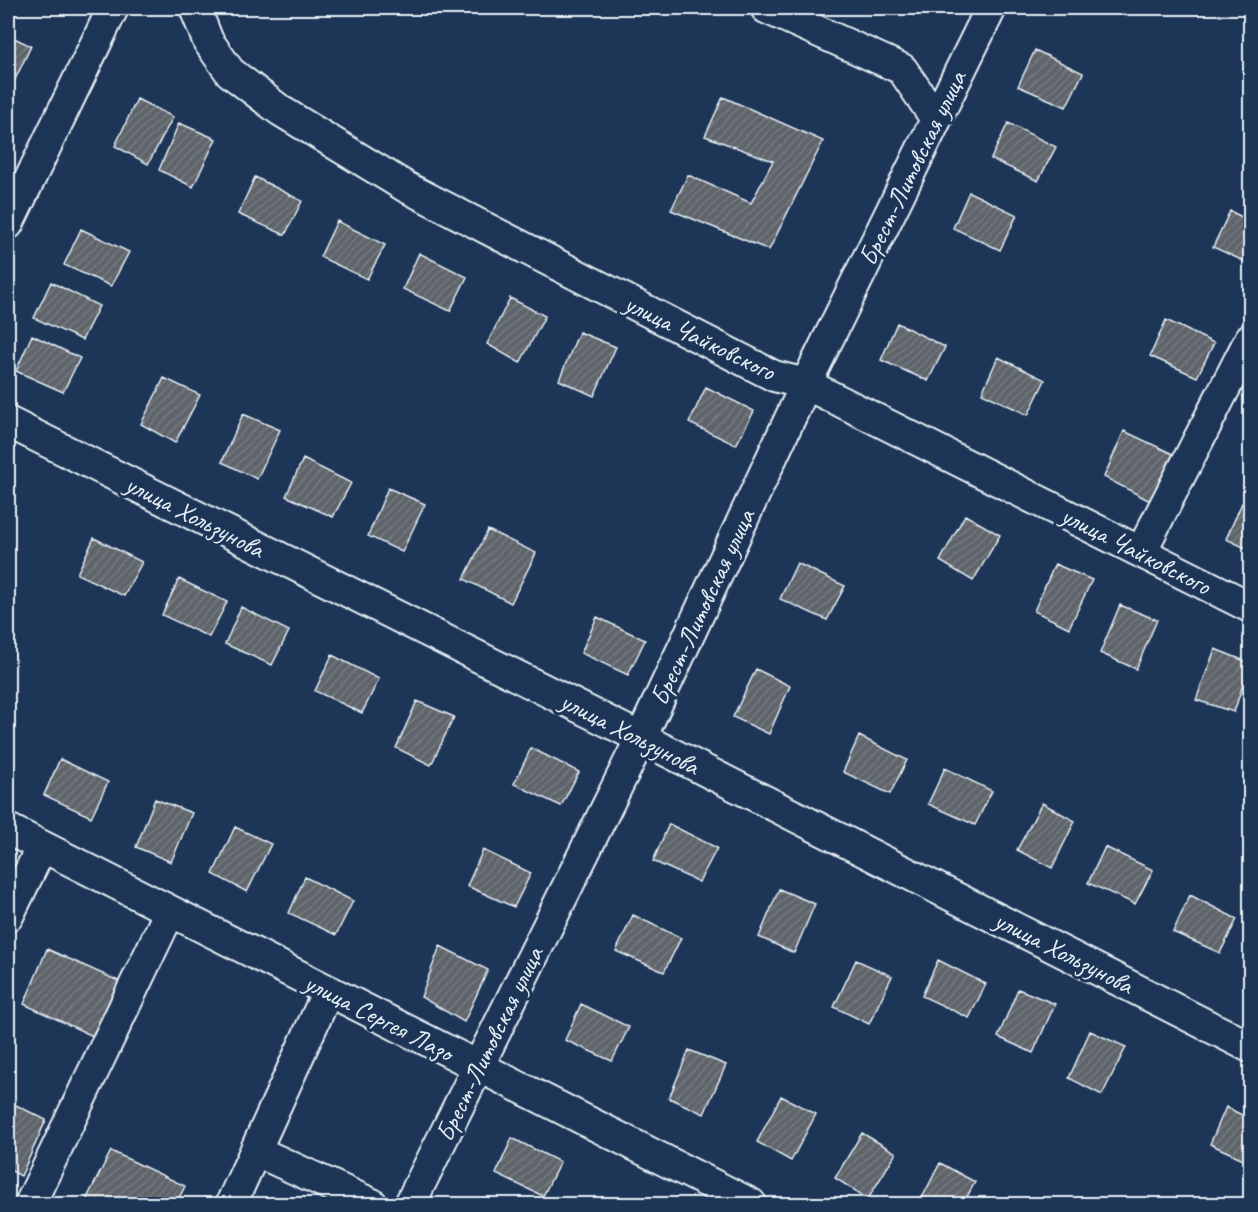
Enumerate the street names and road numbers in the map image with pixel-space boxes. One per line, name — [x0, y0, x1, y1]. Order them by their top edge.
street label: Брест-Литовская улица — [851, 64, 975, 271]
street label: улица Чайковского — [617, 286, 782, 389]
street label: улица Хользунова — [118, 467, 271, 566]
street label: улица Чайковского — [1054, 498, 1218, 603]
street label: Брест-Литовская улица — [643, 503, 763, 710]
street label: улица Хользунова — [553, 684, 706, 783]
street label: улица Хользунова — [987, 903, 1140, 1002]
street label: Брест-Литовская улица — [428, 940, 552, 1147]
street label: улица Сергея Лазо — [297, 965, 461, 1070]

